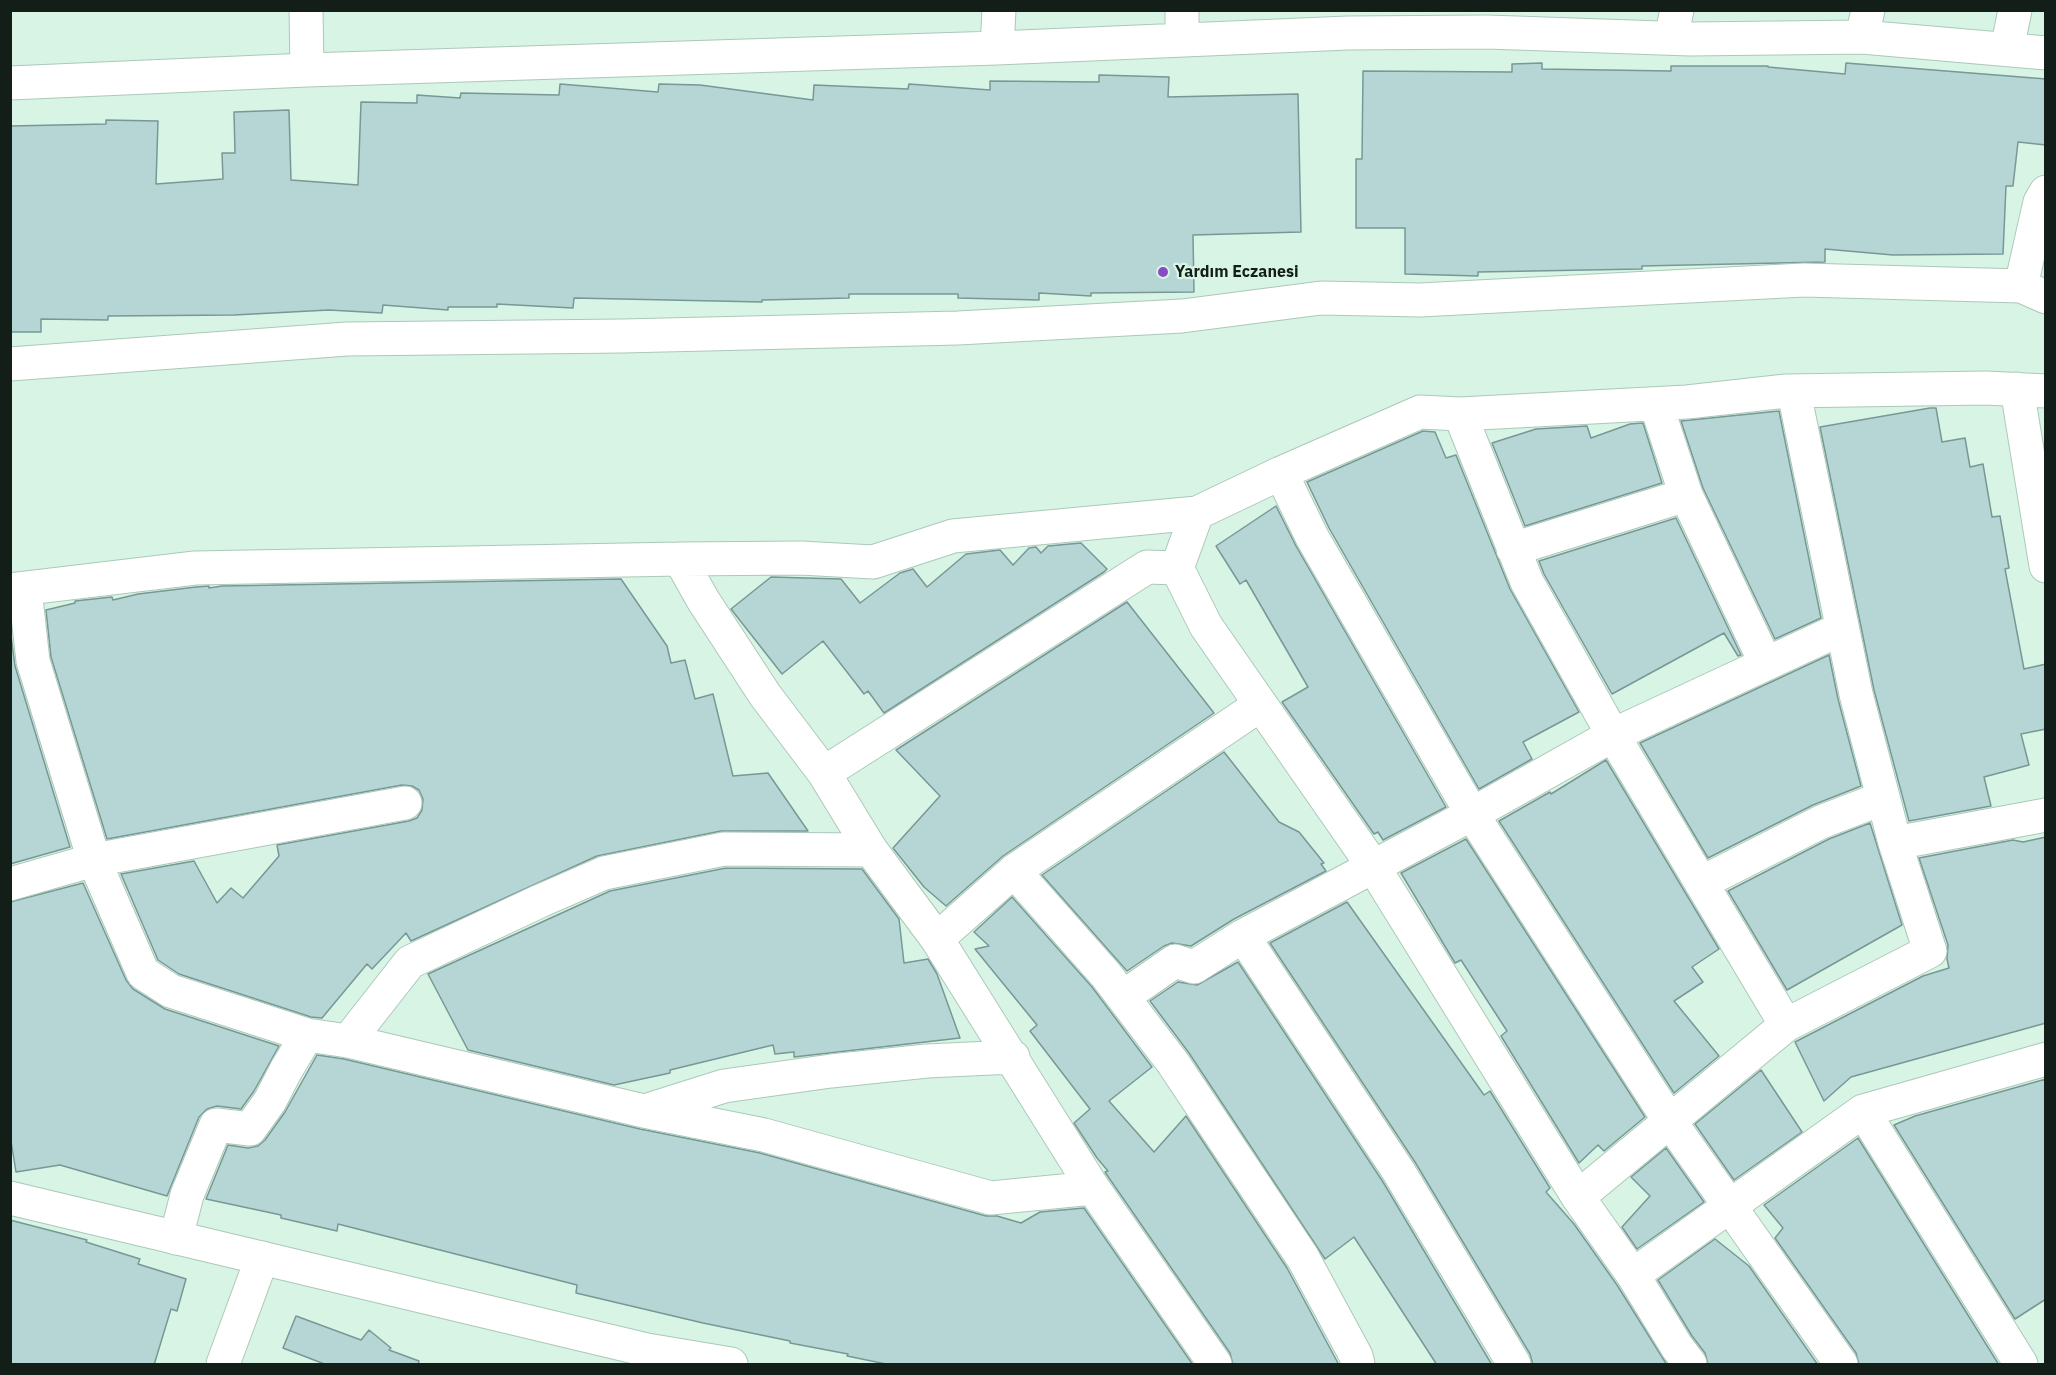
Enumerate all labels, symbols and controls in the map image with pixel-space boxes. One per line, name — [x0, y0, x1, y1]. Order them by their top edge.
place label: Yardım Eczanesi — [1175, 262, 1299, 282]
marker: Yardım Eczanesi — [1156, 265, 1170, 279]

